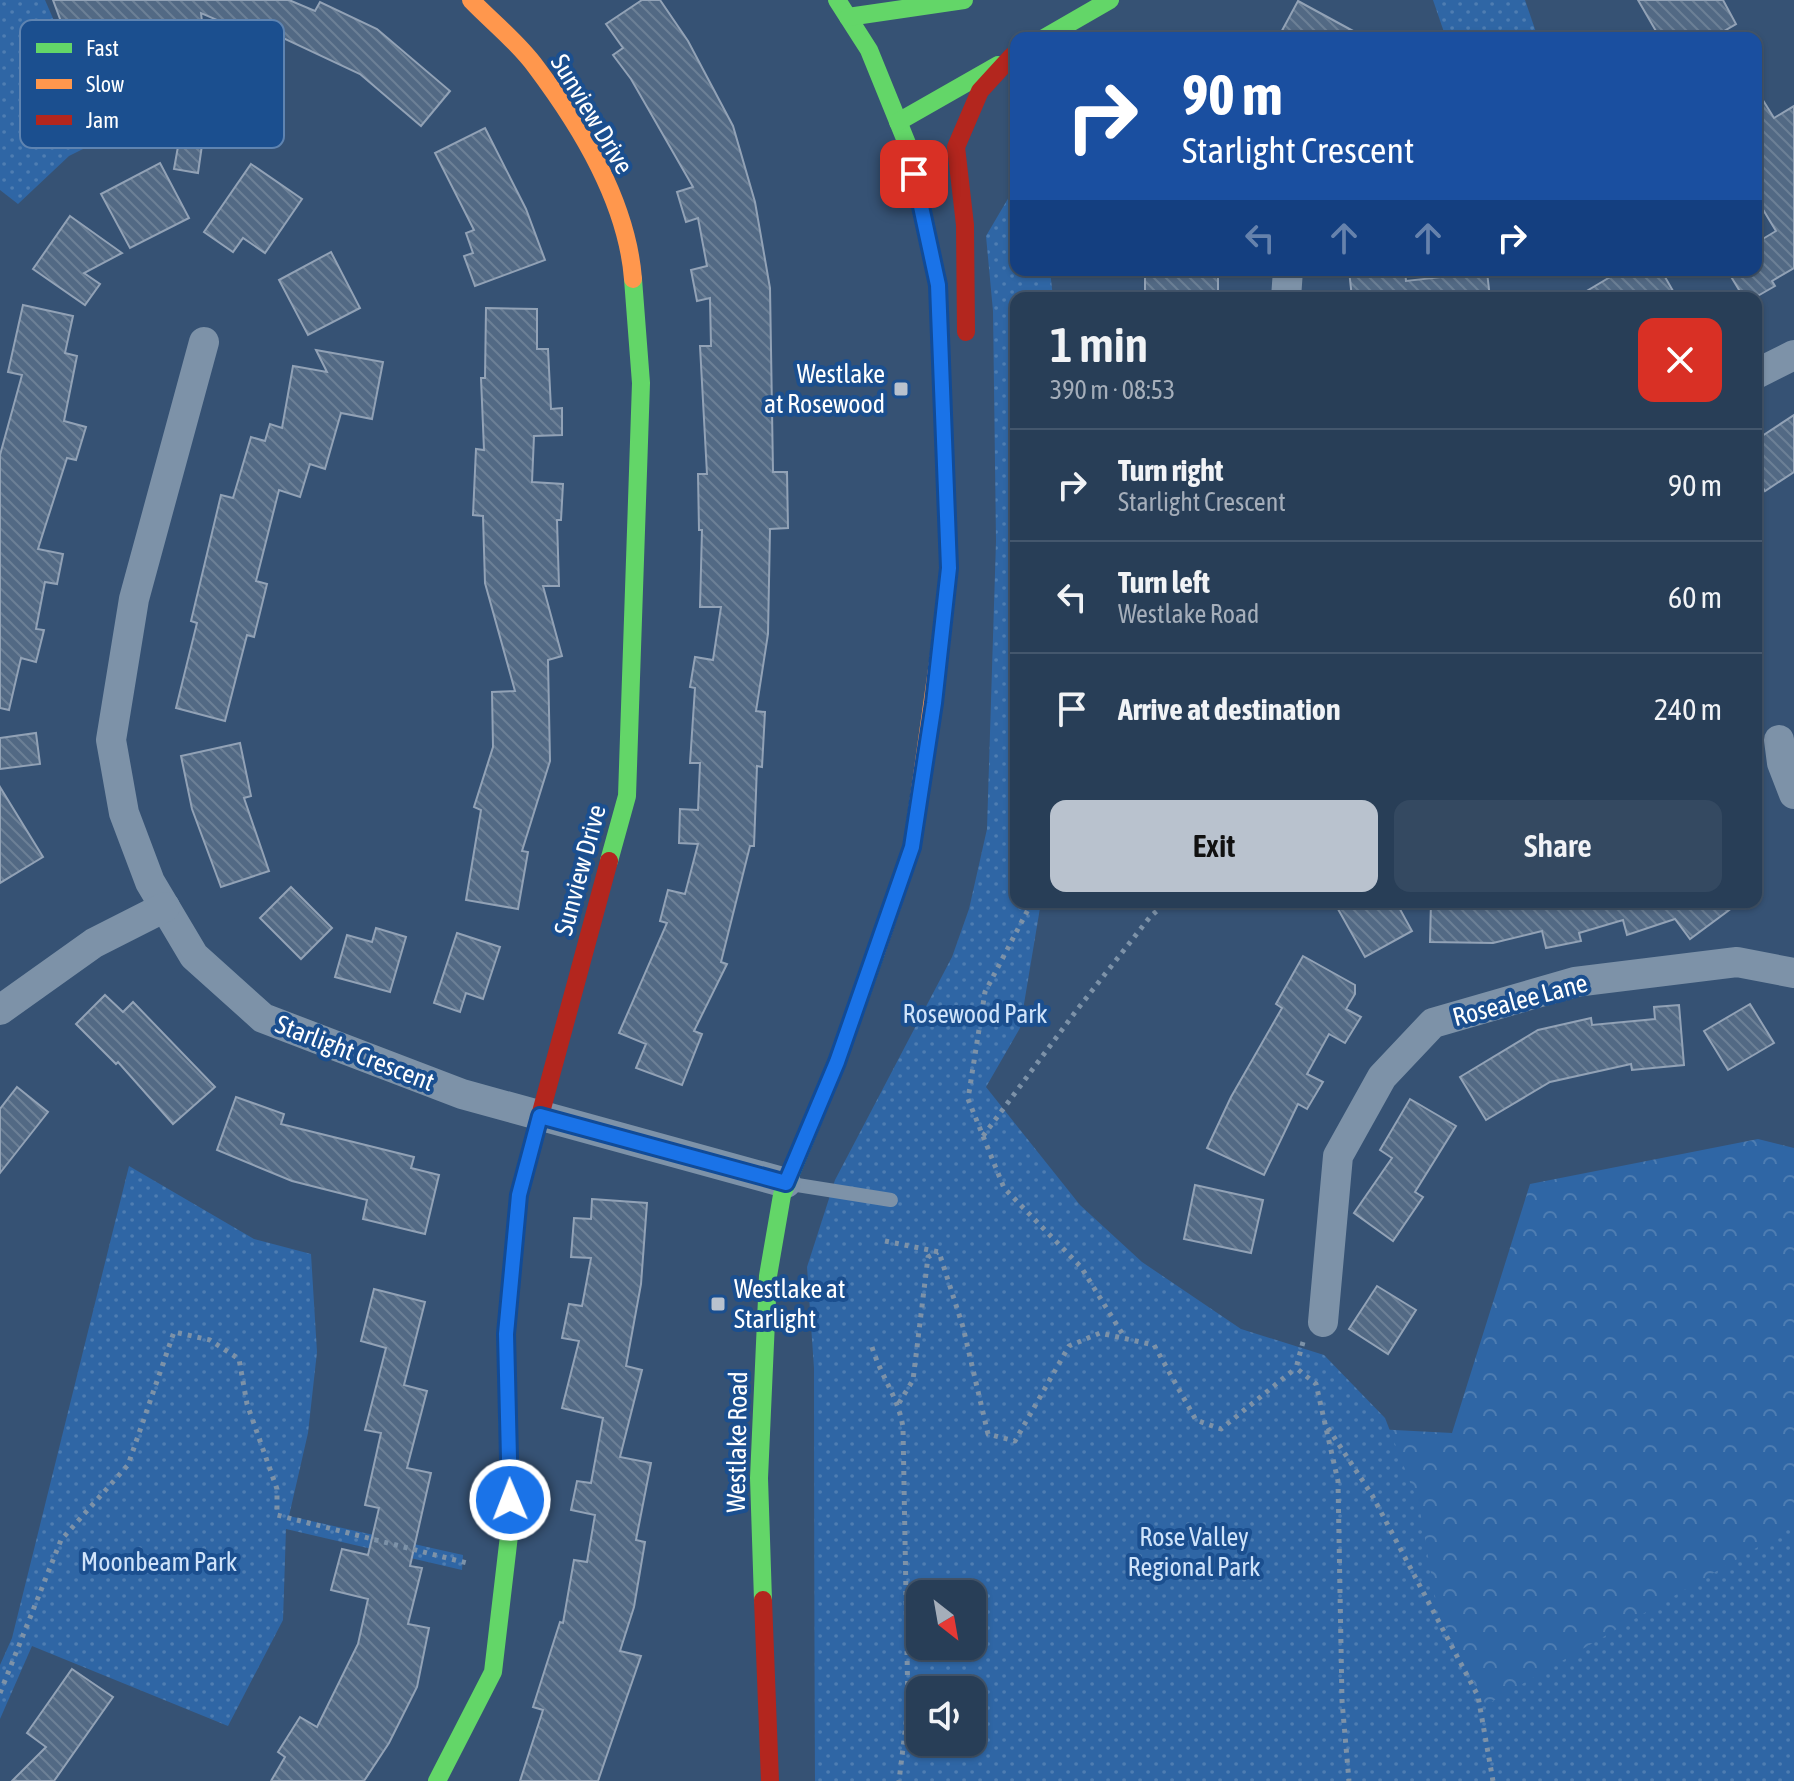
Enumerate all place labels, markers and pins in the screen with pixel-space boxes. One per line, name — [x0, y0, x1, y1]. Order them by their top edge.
pin — [880, 140, 948, 208]
place label: Westlake at Rosewood — [764, 359, 885, 419]
marker: Westlake at Rosewood — [892, 380, 910, 398]
place label: Westlake at Starlight — [734, 1274, 845, 1334]
marker: Westlake at Starlight — [709, 1295, 727, 1313]

